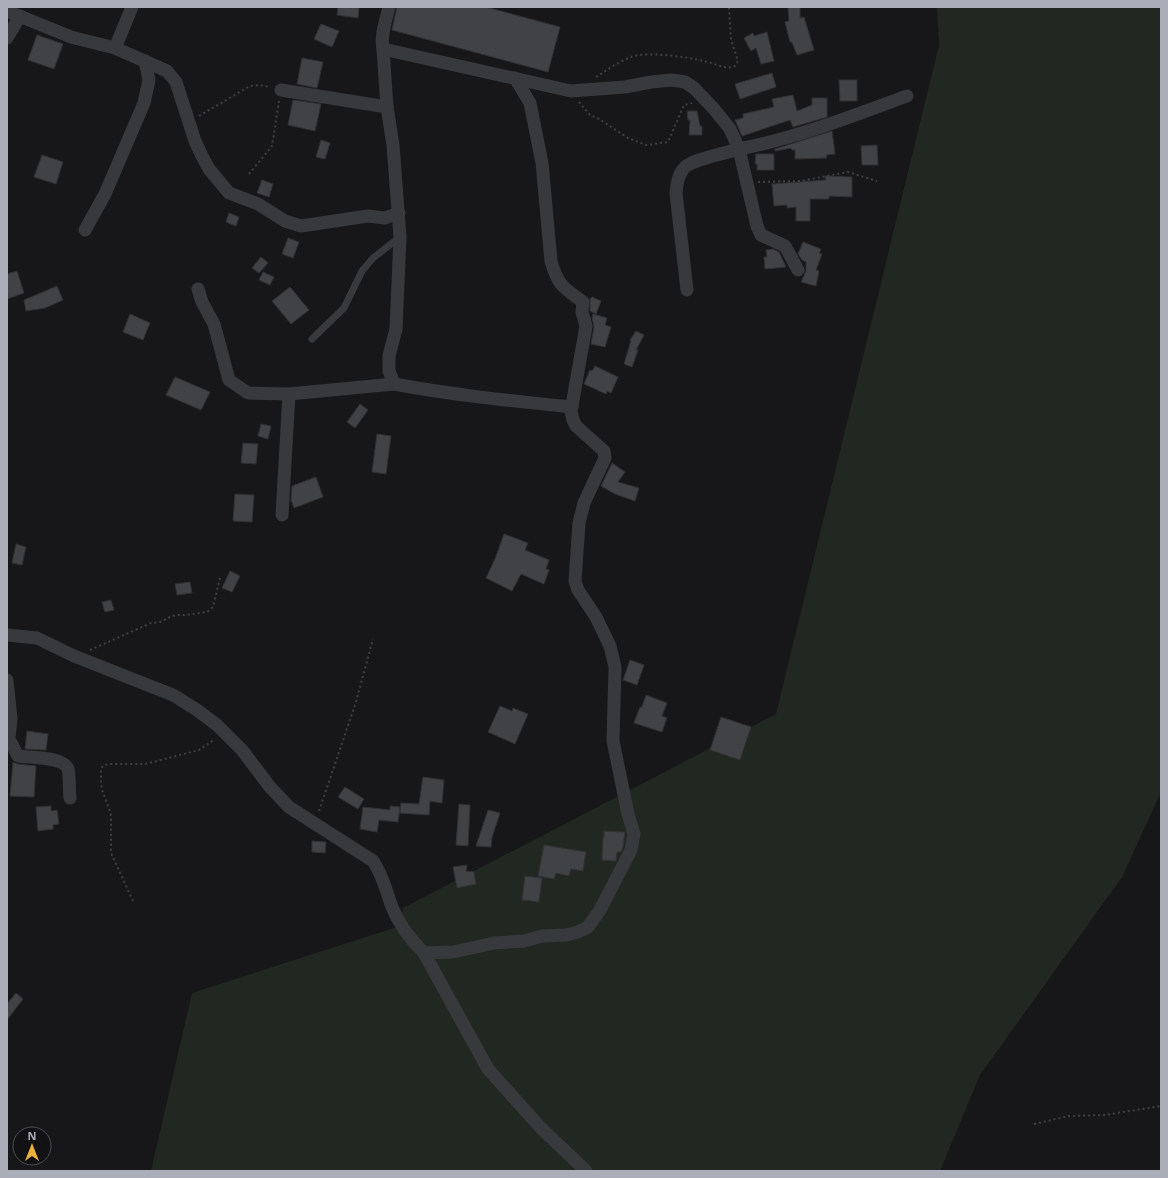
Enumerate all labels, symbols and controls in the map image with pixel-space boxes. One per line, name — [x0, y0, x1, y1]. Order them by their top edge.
north arrow — [12, 1126, 52, 1166]
text: N — [28, 1128, 36, 1143]

